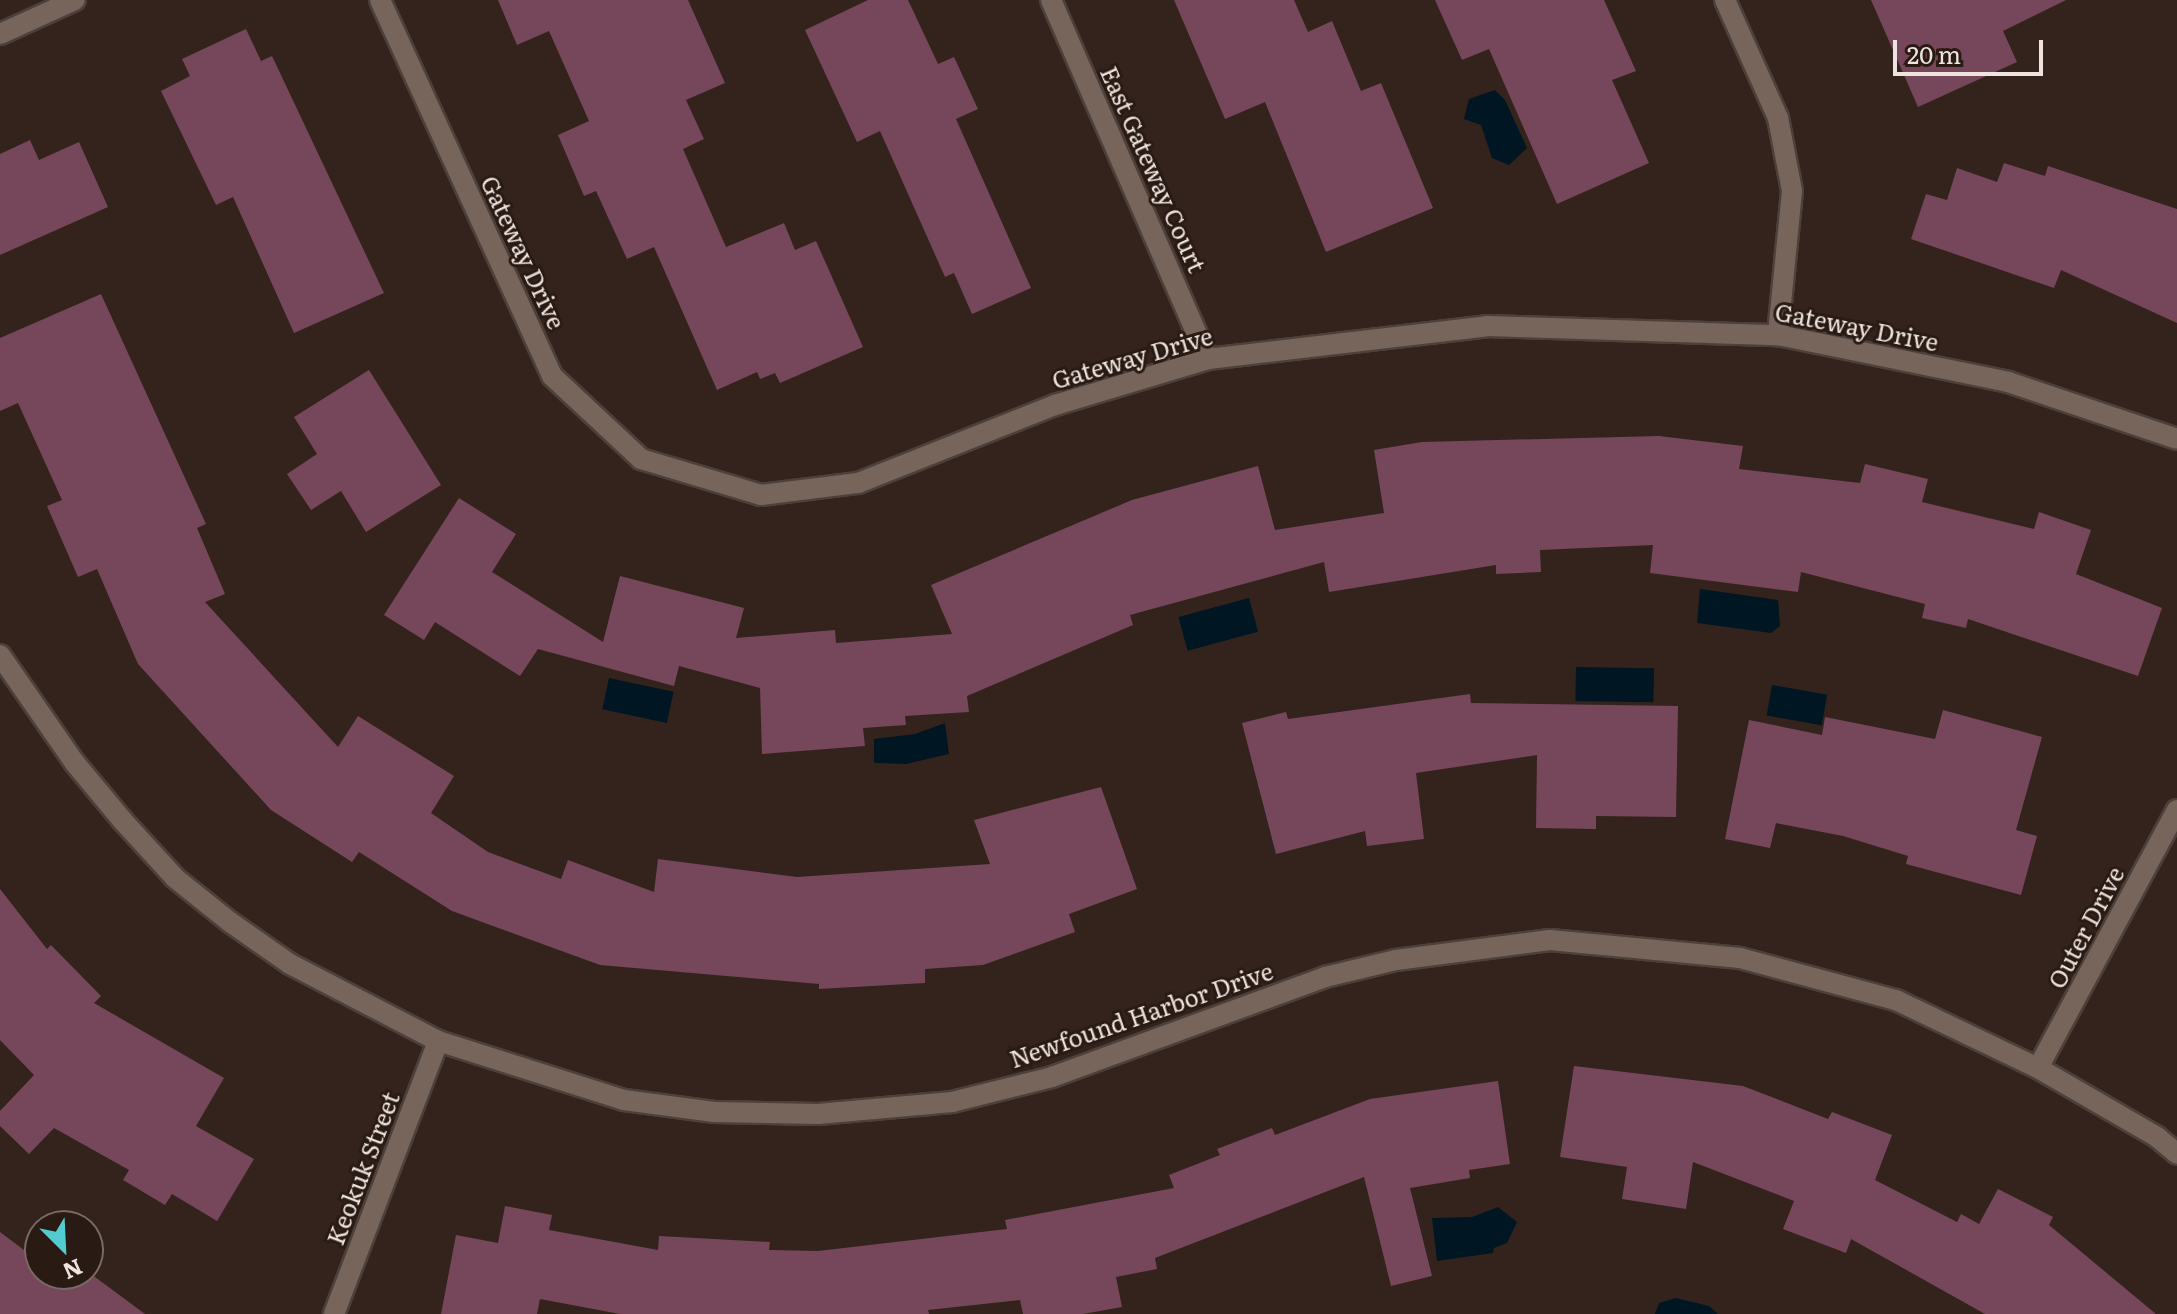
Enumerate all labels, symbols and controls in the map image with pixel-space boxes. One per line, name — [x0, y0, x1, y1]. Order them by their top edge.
scale bar — [1897, 24, 2047, 74]
text: 20 m — [1907, 36, 1961, 71]
street label: East Gateway Court — [1096, 61, 1212, 277]
street label: Gateway Drive — [476, 171, 572, 333]
street label: Gateway Drive — [1773, 296, 1941, 356]
street label: Gateway Drive — [1048, 320, 1216, 394]
street label: Outer Drive — [2041, 861, 2129, 993]
street label: Newfound Harbor Drive — [1006, 955, 1276, 1073]
street label: Keokuk Street — [320, 1087, 404, 1249]
north arrow — [24, 1210, 104, 1290]
text: N — [58, 1252, 88, 1289]

